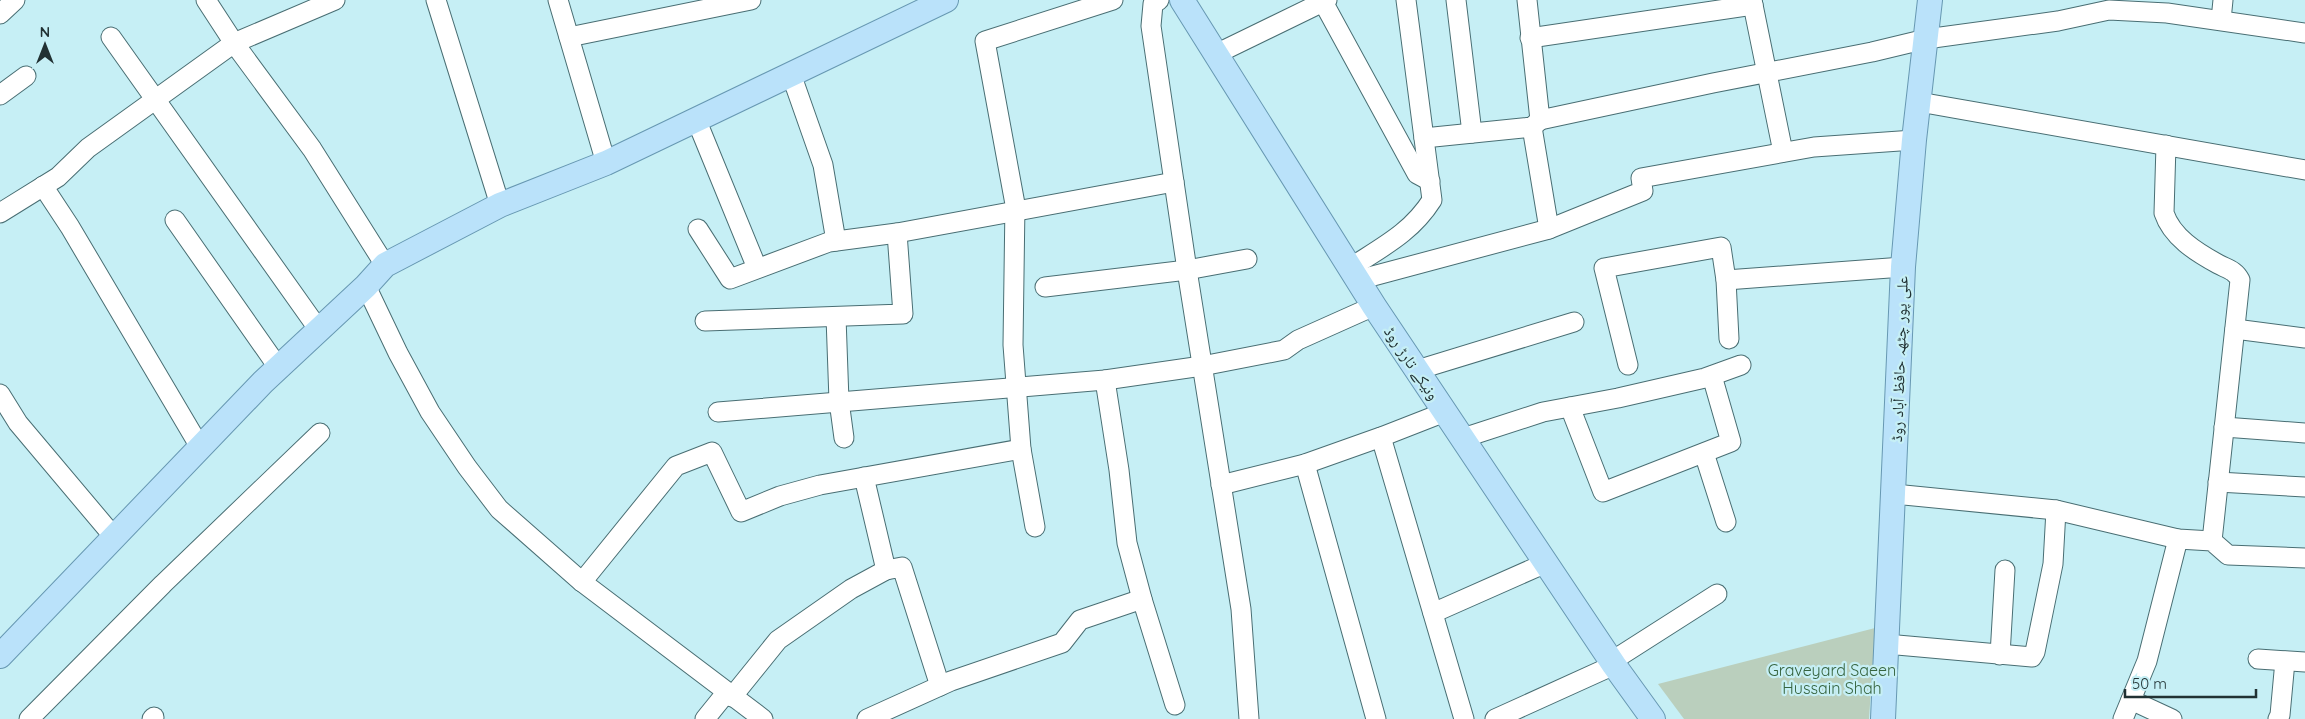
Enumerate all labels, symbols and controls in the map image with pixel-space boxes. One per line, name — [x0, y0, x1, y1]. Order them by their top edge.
north arrow — [20, 20, 70, 70]
text: N — [40, 23, 50, 41]
street label: علی پور چٹھہ حافظ آباد روڈ — [1886, 276, 1913, 442]
street label: ونیکے تارڑ روڈ — [1380, 322, 1444, 404]
park label: Graveyard Saeen Hussain Shah — [1768, 660, 1896, 698]
scale bar — [2125, 666, 2256, 698]
text: 50 m — [2132, 674, 2167, 693]

